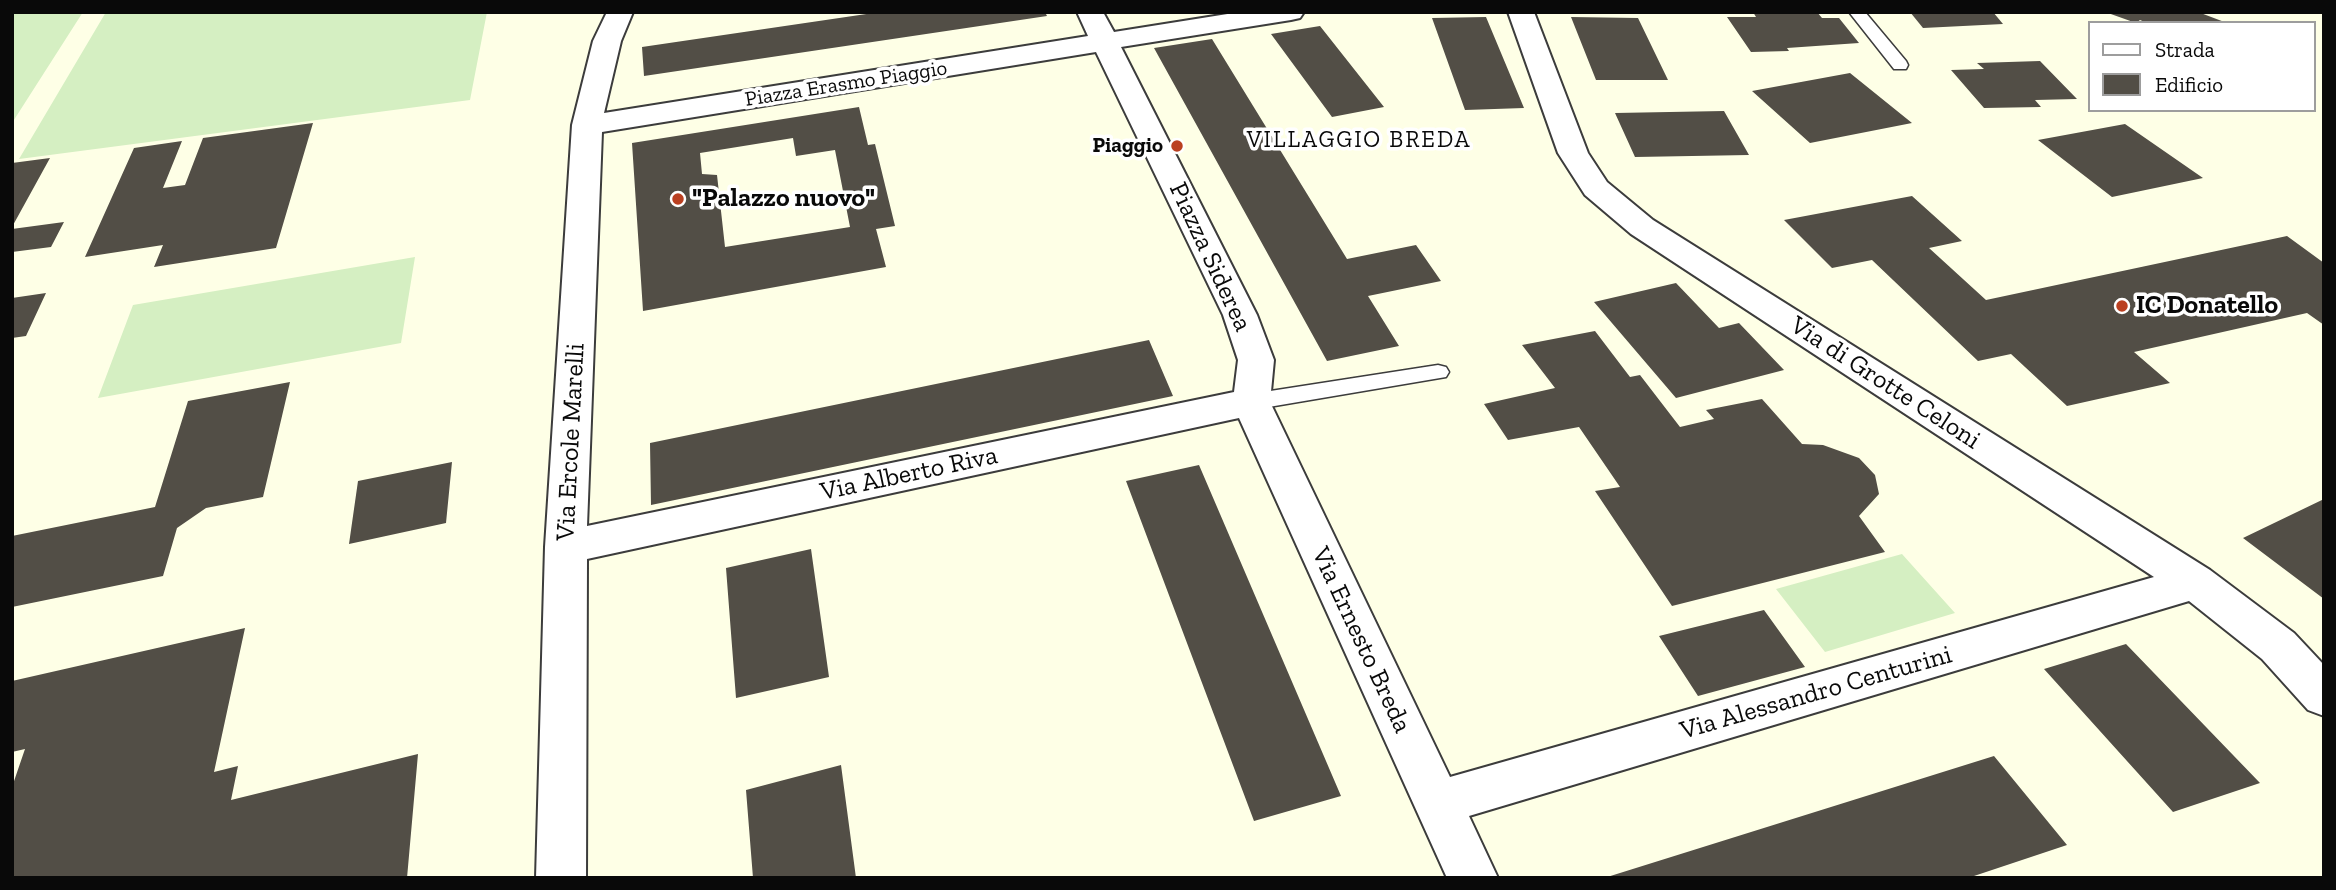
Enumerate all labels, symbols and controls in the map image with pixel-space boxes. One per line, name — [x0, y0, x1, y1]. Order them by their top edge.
legend — [2088, 21, 2315, 112]
text: Strada — [2155, 37, 2215, 62]
street label: Piazza Erasmo Piaggio — [743, 56, 949, 112]
text: Edificio — [2155, 72, 2223, 97]
district label: VILLAGGIO BREDA — [1249, 126, 1469, 154]
place label: Piaggio — [1092, 133, 1163, 159]
marker: Piaggio — [1169, 138, 1185, 154]
street label: Piazza Siderea — [1162, 178, 1258, 336]
place label: "Palazzo nuovo" — [692, 183, 875, 215]
marker: "Palazzo nuovo" — [670, 191, 686, 207]
place label: IC Donatello — [2136, 290, 2278, 322]
marker: IC Donatello — [2114, 298, 2130, 314]
street label: Via di Grotte Celoni — [1784, 310, 1986, 456]
street label: Via Ercole Marelli — [550, 342, 592, 542]
street label: Via Alberto Riva — [817, 440, 1001, 508]
street label: Via Ernesto Breda — [1304, 542, 1418, 738]
street label: Via Alessandro Centurini — [1677, 639, 1955, 747]

